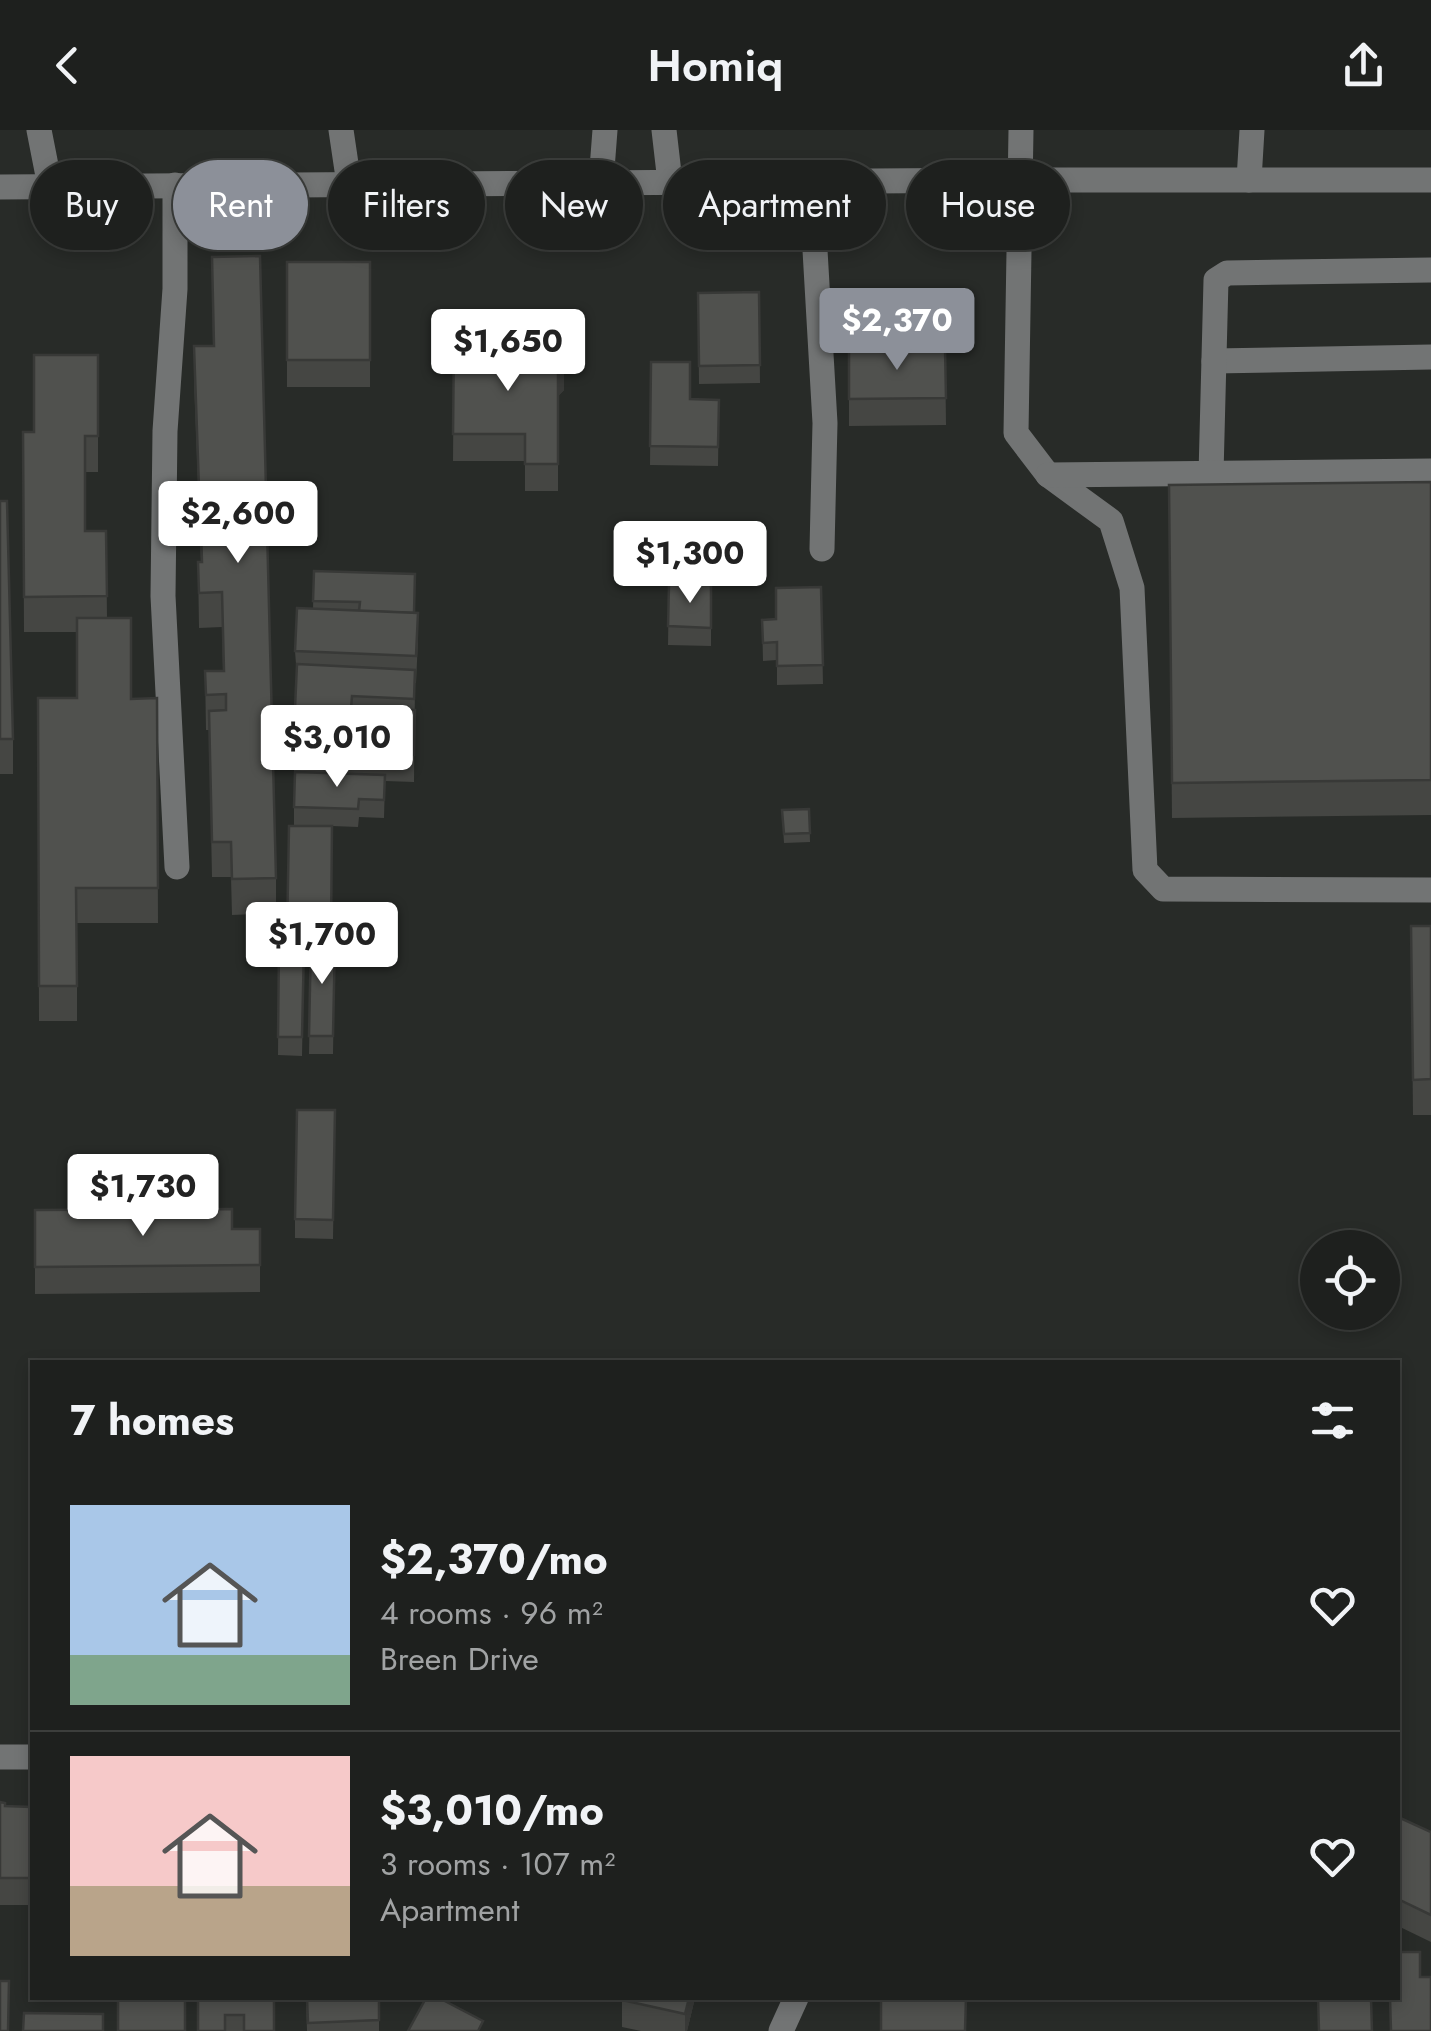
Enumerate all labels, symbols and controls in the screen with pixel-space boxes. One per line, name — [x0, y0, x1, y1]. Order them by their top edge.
text: Homiq — [648, 33, 783, 98]
icon: back — [40, 38, 95, 93]
icon: share — [1336, 38, 1391, 93]
chip: Buy — [30, 160, 153, 250]
chip: Rent — [173, 160, 308, 250]
chip: Filters — [328, 160, 485, 250]
chip: New — [505, 160, 643, 250]
chip: Apartment — [663, 160, 886, 250]
chip: House — [906, 160, 1070, 250]
pin: $2,370 — [816, 288, 978, 373]
text: $2,370 — [841, 297, 953, 343]
pin: $1,650 — [427, 309, 589, 394]
text: $1,650 — [453, 318, 563, 364]
pin: $2,600 — [157, 481, 319, 566]
text: $2,600 — [180, 490, 296, 536]
pin: $1,300 — [609, 521, 771, 606]
text: $1,300 — [636, 530, 744, 576]
pin: $3,010 — [256, 705, 418, 790]
text: $3,010 — [283, 714, 391, 760]
pin: $1,700 — [241, 902, 403, 987]
text: $1,700 — [268, 911, 376, 957]
pin: $1,730 — [62, 1154, 224, 1239]
text: $1,730 — [90, 1163, 196, 1209]
map controls — [1300, 1230, 1400, 1330]
button: locate — [1300, 1230, 1400, 1330]
text: 7 homes — [70, 1390, 234, 1451]
icon: filters — [1305, 1393, 1360, 1448]
text: $2,370/mo — [380, 1529, 608, 1590]
icon: home — [150, 1545, 270, 1665]
icon: heart — [1305, 1578, 1360, 1633]
text: 4 rooms · 96 m² — [380, 1590, 603, 1636]
text: Breen Drive — [380, 1636, 539, 1682]
text: $3,010/mo — [380, 1780, 604, 1841]
icon: home — [150, 1796, 270, 1916]
icon: heart — [1305, 1829, 1360, 1884]
text: 3 rooms · 107 m² — [380, 1841, 615, 1887]
text: Apartment — [380, 1887, 519, 1933]

